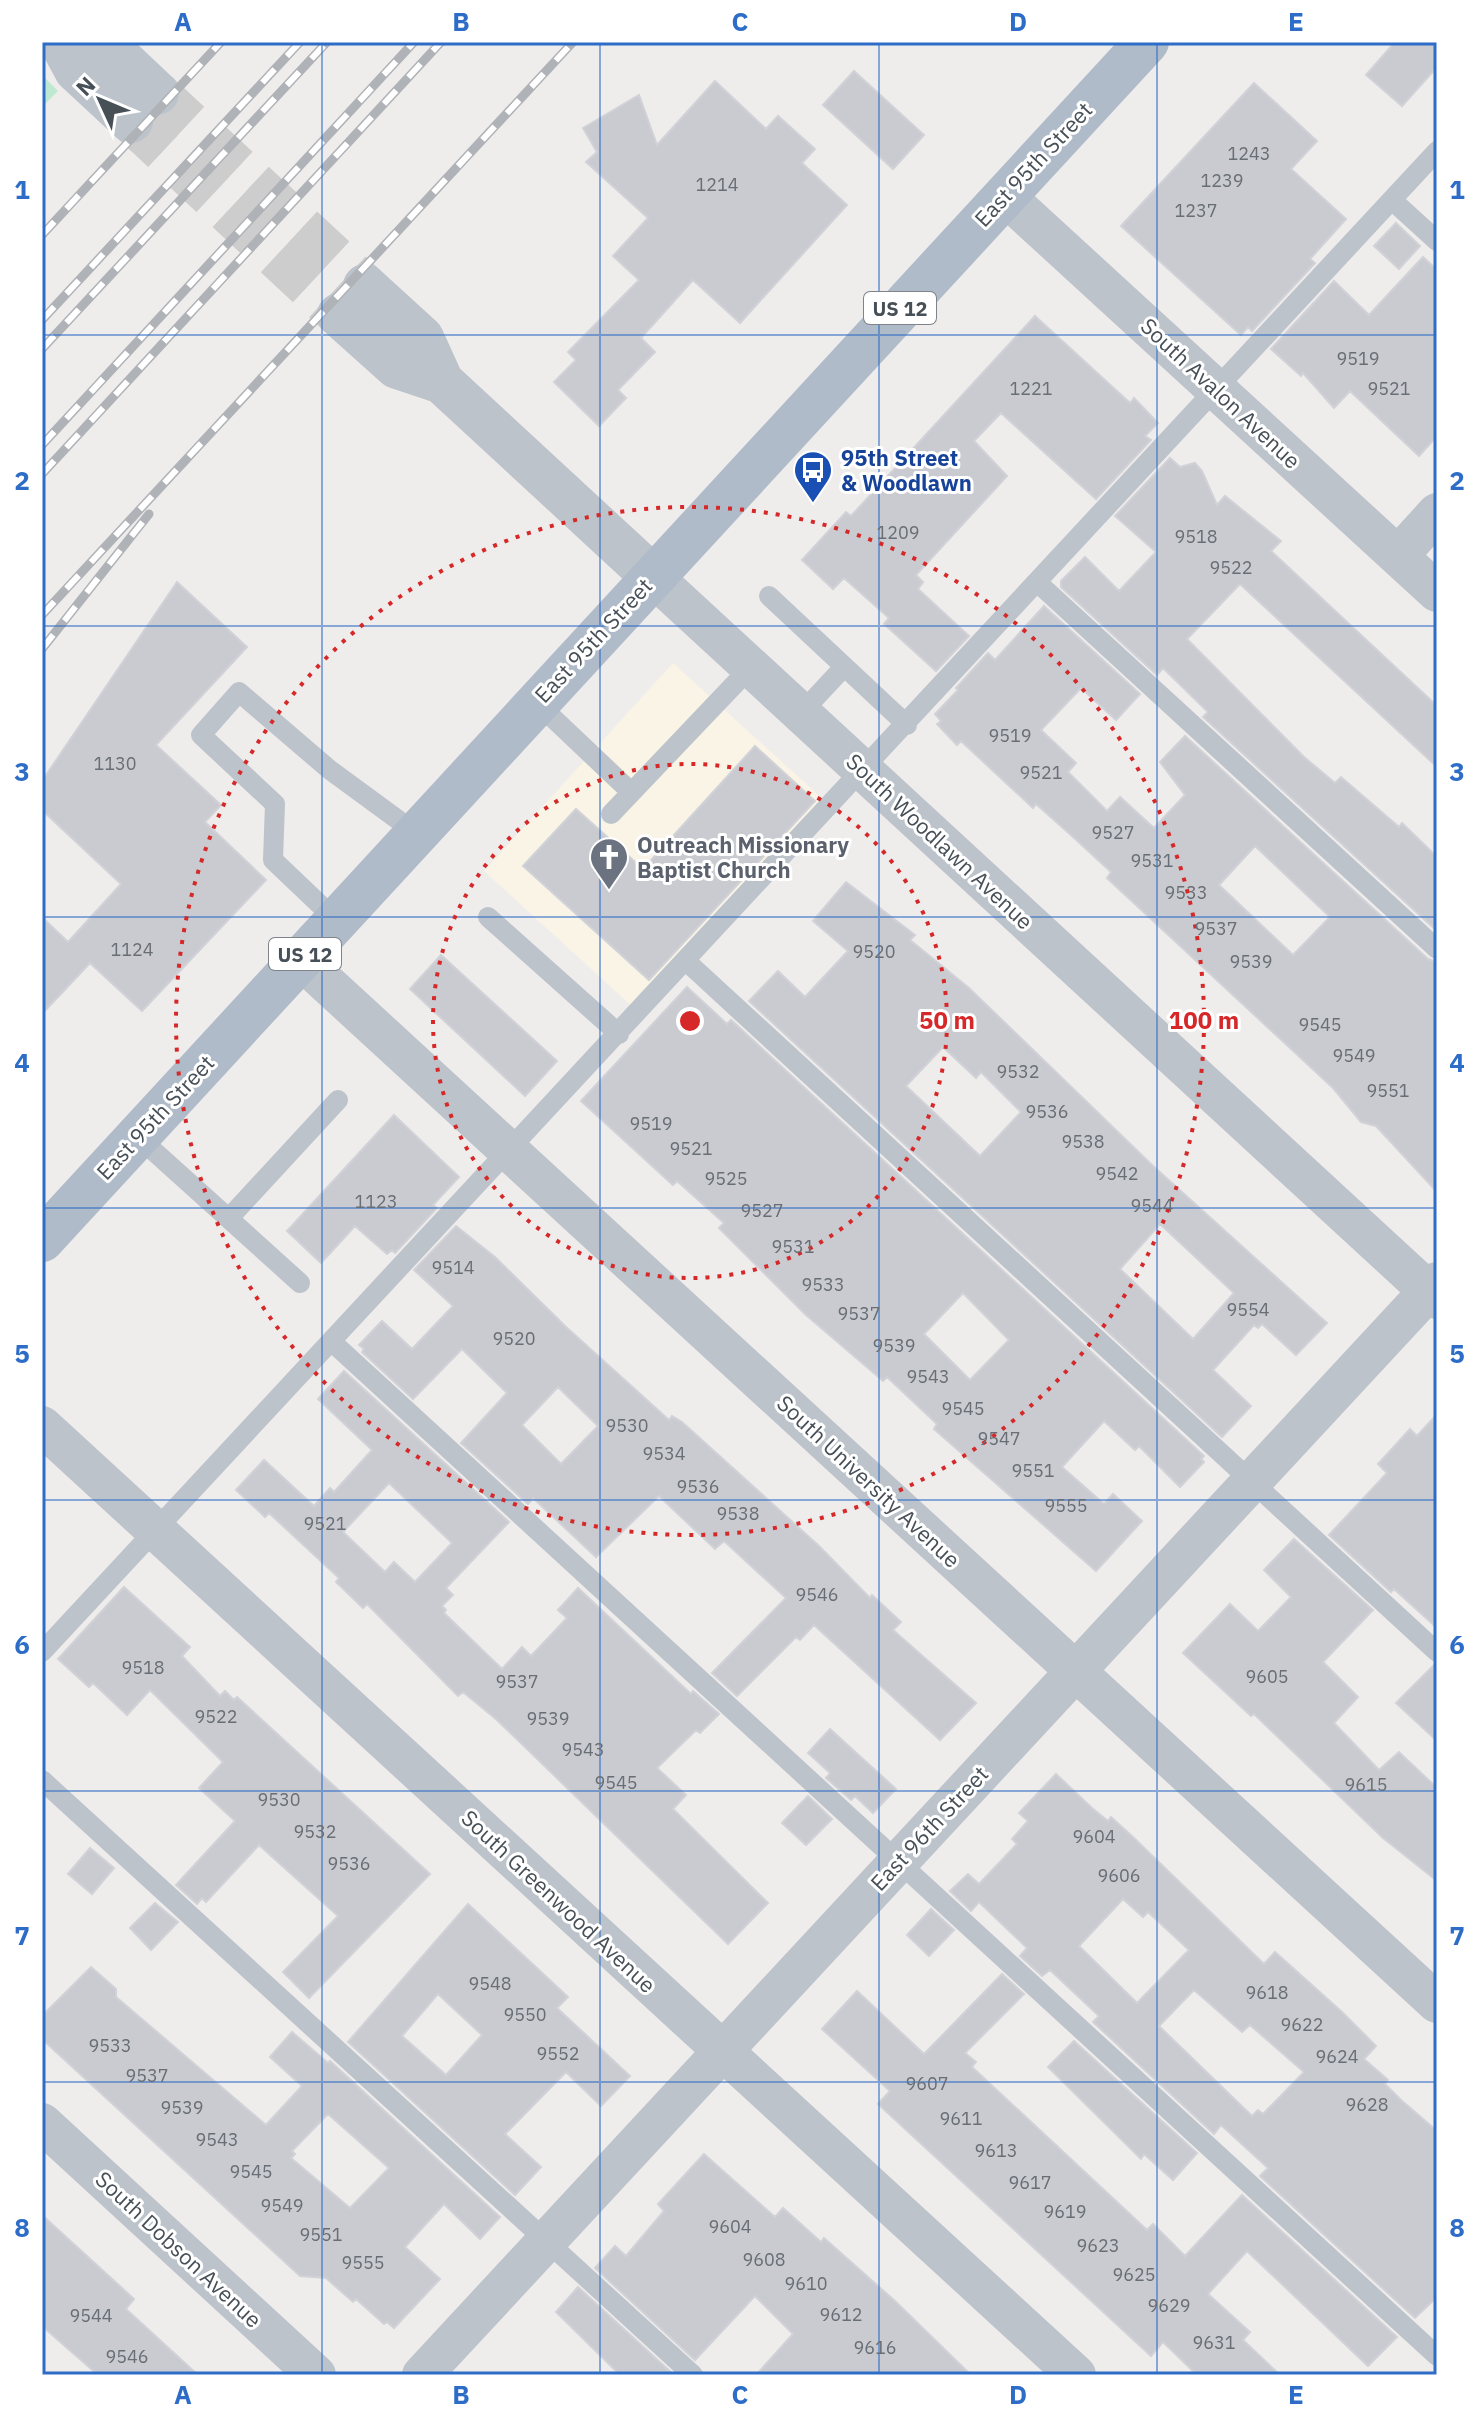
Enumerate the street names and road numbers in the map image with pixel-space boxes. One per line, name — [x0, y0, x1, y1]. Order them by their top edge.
street label: East 95th Street — [968, 96, 1098, 232]
road number: US 12 — [864, 292, 936, 324]
street label: South Avalon Avenue — [1135, 311, 1307, 475]
street label: East 95th Street — [528, 572, 658, 708]
street label: South Woodlawn Avenue — [840, 747, 1040, 935]
road number: US 12 — [269, 938, 341, 970]
street label: East 95th Street — [90, 1049, 220, 1185]
street label: South University Avenue — [771, 1388, 967, 1574]
street label: East 96th Street — [864, 1760, 994, 1896]
street label: South Greenwood Avenue — [456, 1803, 662, 1999]
street label: South Dobson Avenue — [90, 2164, 268, 2334]

